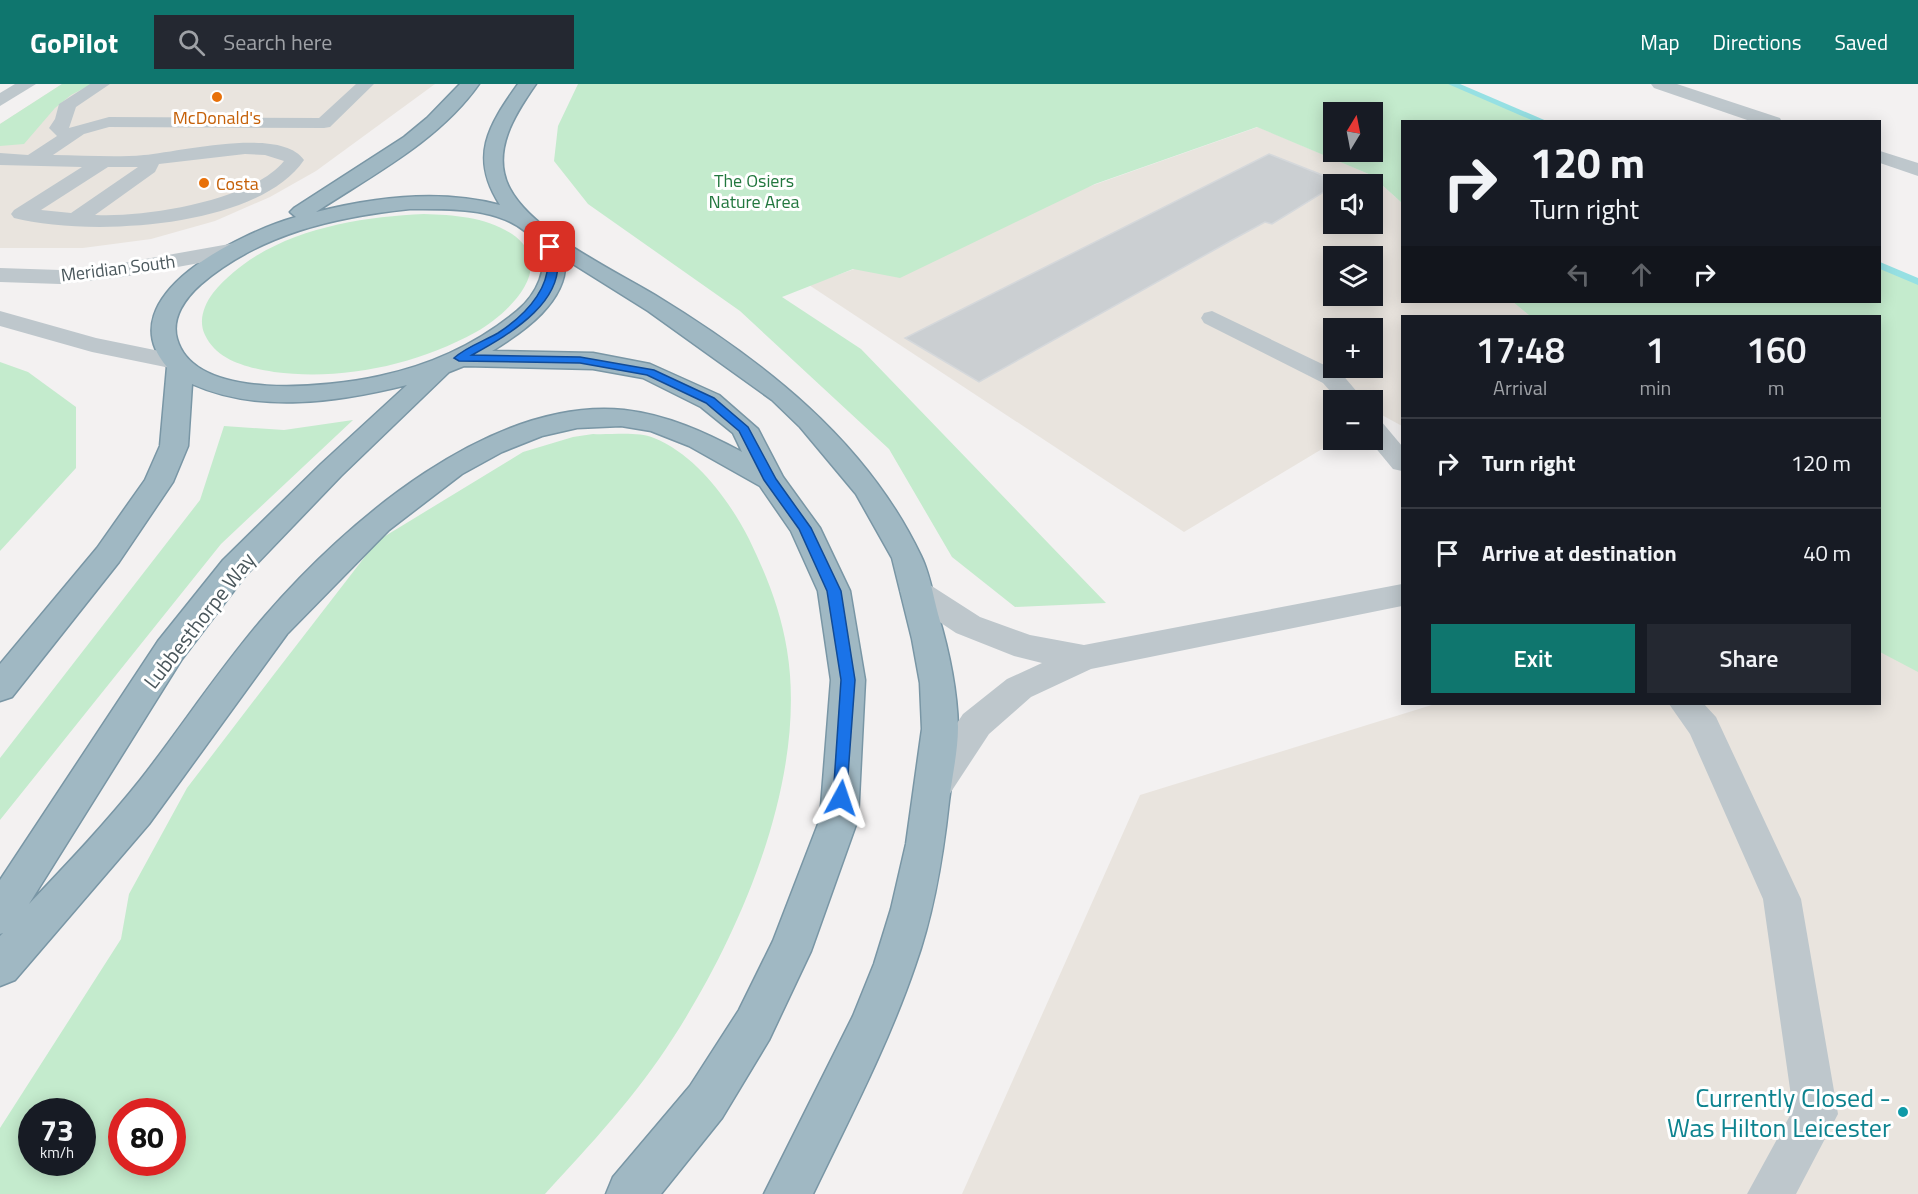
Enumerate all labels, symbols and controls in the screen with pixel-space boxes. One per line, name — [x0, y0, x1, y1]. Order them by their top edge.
search box — [154, 15, 574, 69]
text: GoPilot — [30, 21, 118, 64]
text: Search here — [223, 25, 332, 59]
icon: search — [175, 26, 208, 59]
text: Map — [1640, 26, 1680, 58]
text: Directions — [1713, 26, 1802, 58]
text: Saved — [1835, 26, 1888, 58]
marker: McDonald's — [210, 90, 224, 104]
north arrow — [1323, 102, 1383, 162]
map controls — [1323, 102, 1383, 450]
place label: McDonald's — [173, 104, 261, 131]
text: 120 m — [1530, 130, 1645, 194]
icon: right — [1431, 144, 1509, 222]
park label: The Osiers Nature Area — [708, 167, 800, 215]
place label: Costa — [216, 170, 259, 197]
button: sound — [1323, 174, 1383, 234]
marker: Costa — [197, 176, 211, 190]
text: Turn right — [1530, 188, 1639, 229]
pin — [524, 221, 575, 272]
icon: arrive — [533, 230, 566, 263]
button: layers — [1323, 246, 1383, 306]
street label: Meridian South — [59, 248, 177, 288]
icon: left — [1562, 258, 1595, 291]
icon: ahead — [1625, 258, 1658, 291]
icon: right — [1688, 258, 1721, 291]
button: + — [1323, 318, 1383, 378]
text: 17:48 — [1476, 322, 1565, 377]
text: 1 — [1645, 322, 1665, 377]
text: 160 — [1746, 322, 1806, 377]
text: Arrival — [1493, 372, 1547, 403]
text: min — [1639, 372, 1671, 403]
text: m — [1768, 372, 1784, 403]
button: − — [1323, 390, 1383, 450]
text: Turn right — [1482, 446, 1576, 480]
text: 120 m — [1791, 446, 1851, 480]
icon: right — [1431, 447, 1464, 480]
text: Arrive at destination — [1482, 536, 1677, 570]
text: 40 m — [1803, 536, 1851, 570]
icon: arrive — [1431, 537, 1464, 570]
street label: Lubbesthorpe Way — [135, 545, 263, 695]
button: Exit — [1431, 624, 1635, 693]
button: Share — [1647, 624, 1851, 693]
position arrow — [809, 766, 873, 830]
place label: Currently Closed - Was Hilton Leicester — [1667, 1078, 1891, 1147]
speed limit sign: 80 — [108, 1098, 186, 1176]
marker: Currently Closed - Was Hilton Leicester — [1896, 1105, 1910, 1119]
text: 73 — [40, 1107, 74, 1153]
text: km/h — [40, 1141, 74, 1164]

